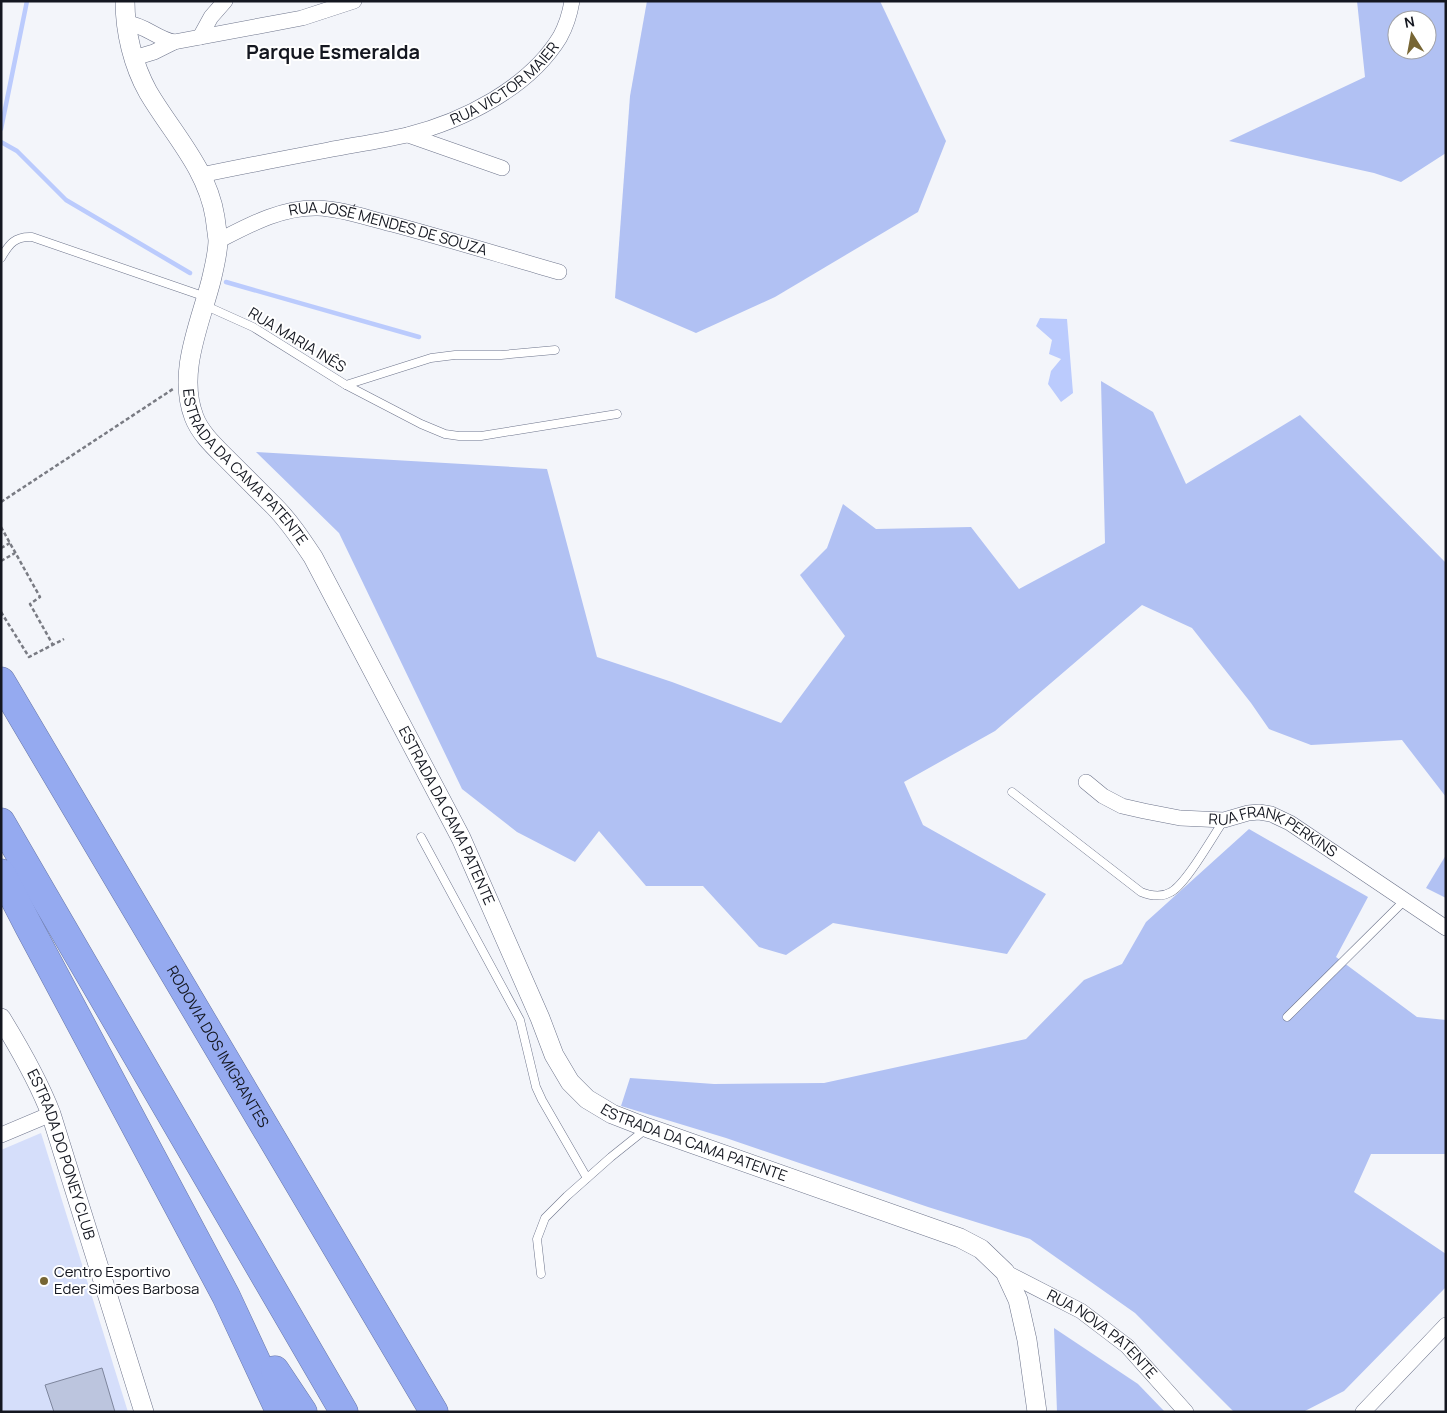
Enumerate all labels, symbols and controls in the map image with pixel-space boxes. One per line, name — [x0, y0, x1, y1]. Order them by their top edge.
north arrow — [1387, 10, 1437, 60]
text: N — [1403, 11, 1416, 32]
street label: RUA VICTOR MAIER — [447, 37, 564, 130]
district label: Parque Esmeralda — [246, 38, 420, 65]
street label: RUA JOSÉ MENDES DE SOUZA — [287, 197, 490, 261]
street label: RUA MARIA INÊS — [244, 302, 350, 377]
street label: ESTRADA DA CAMA PATENTE — [178, 388, 313, 549]
street label: ESTRADA DA CAMA PATENTE — [394, 722, 500, 908]
street label: RUA FRANK PERKINS — [1208, 801, 1342, 862]
street label: RODOVIA DOS IMIGRANTES — [162, 961, 274, 1131]
street label: ESTRADA DO PONEY CLUB — [22, 1065, 101, 1242]
street label: ESTRADA DA CAMA PATENTE — [597, 1099, 790, 1186]
place label: Centro Esportivo Eder Simões Barbosa — [54, 1261, 199, 1299]
marker: Centro Esportivo Eder Simões Barbosa — [38, 1275, 50, 1287]
street label: RUA NOVA PATENTE — [1043, 1284, 1162, 1383]

